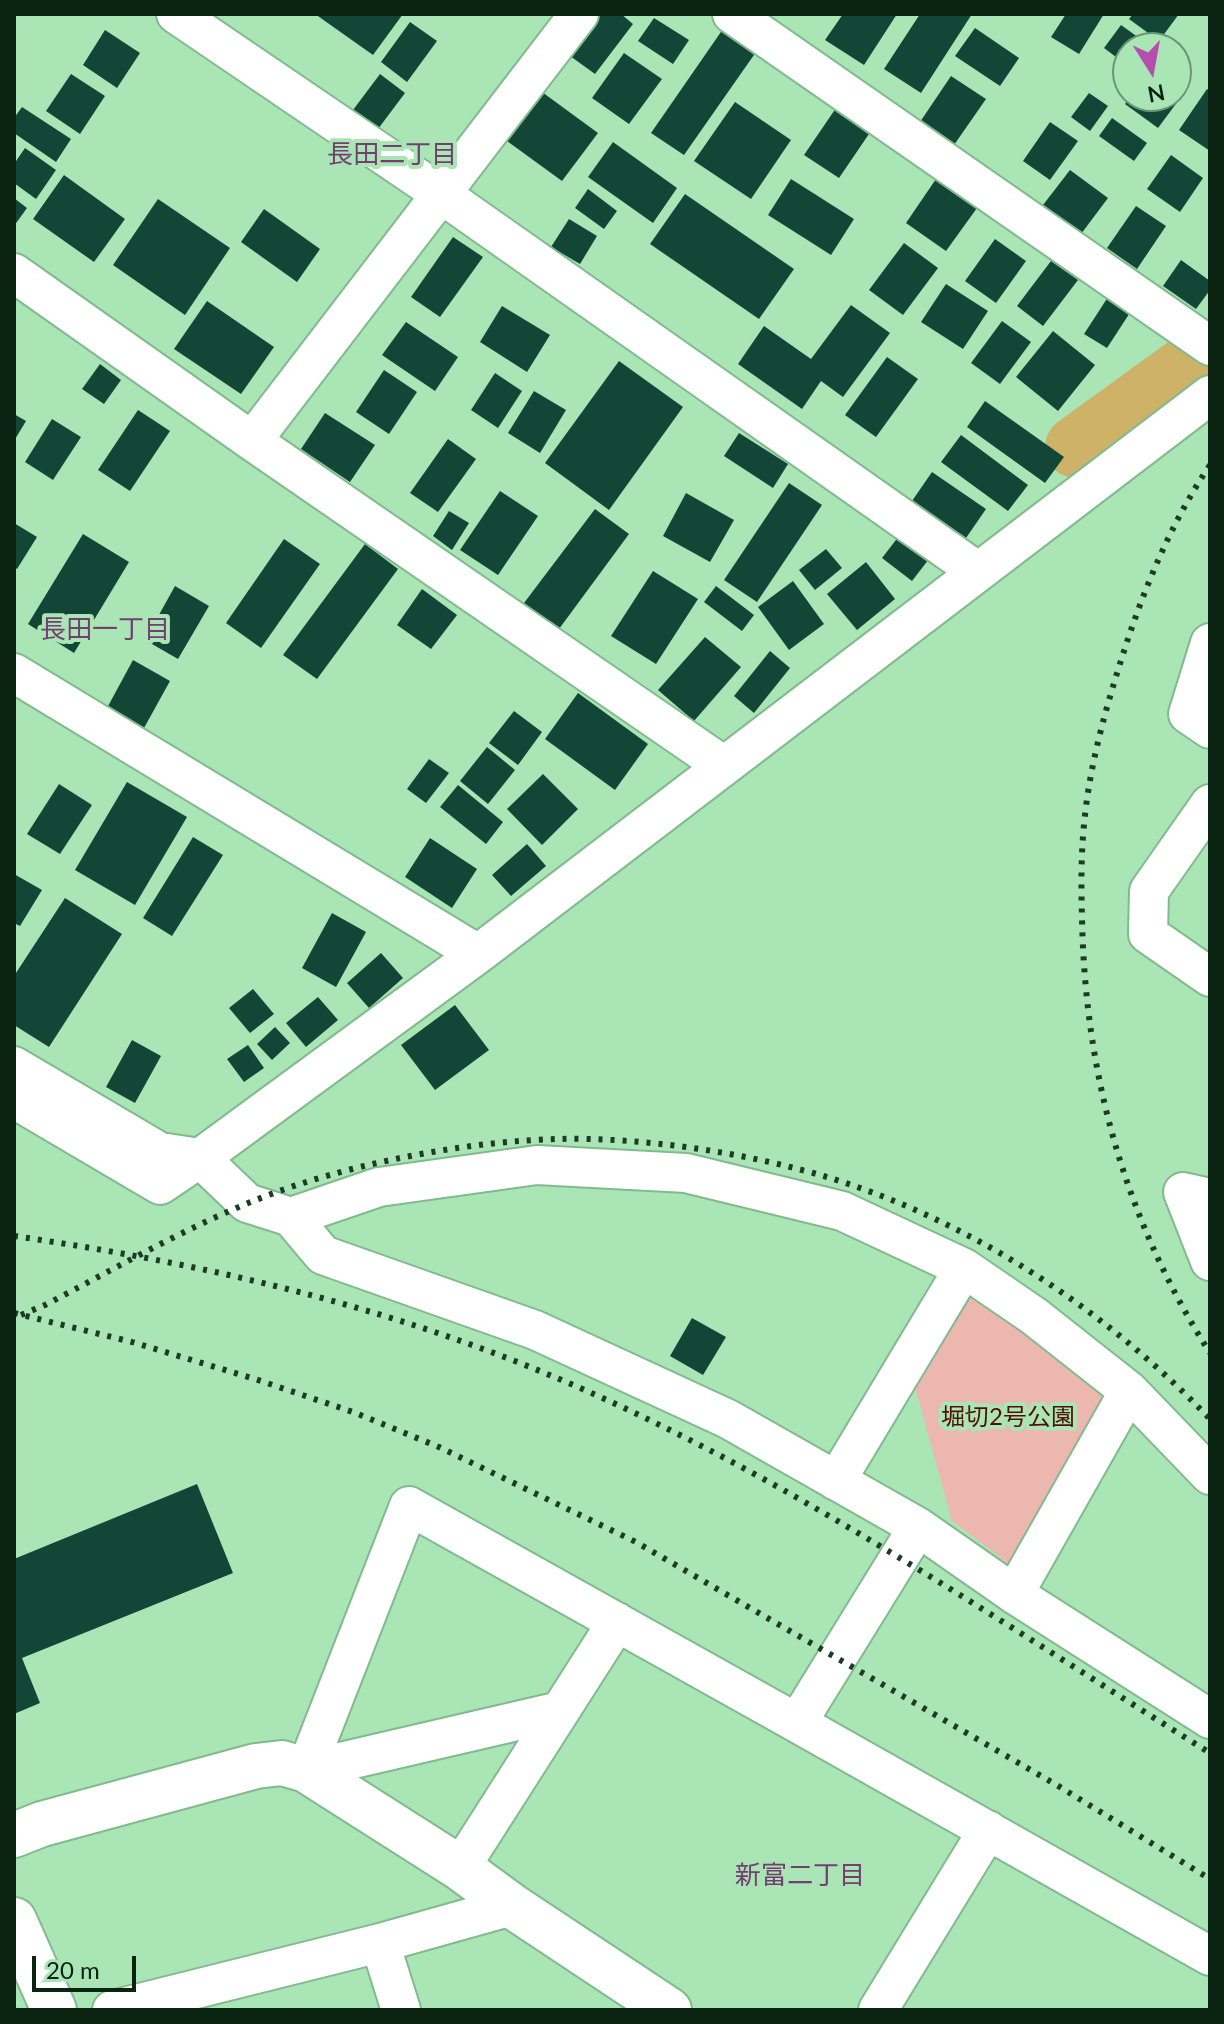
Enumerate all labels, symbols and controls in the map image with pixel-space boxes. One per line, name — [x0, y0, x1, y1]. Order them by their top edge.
north arrow — [1112, 32, 1192, 112]
text: N — [1145, 79, 1167, 109]
district label: 長田二丁目 — [327, 139, 457, 171]
district label: 長田一丁目 — [40, 614, 170, 646]
park label: 堀切2号公園 — [941, 1403, 1075, 1431]
district label: 新富二丁目 — [735, 1860, 865, 1892]
scale bar — [36, 1940, 140, 1990]
text: 20 m — [46, 1955, 100, 1984]

